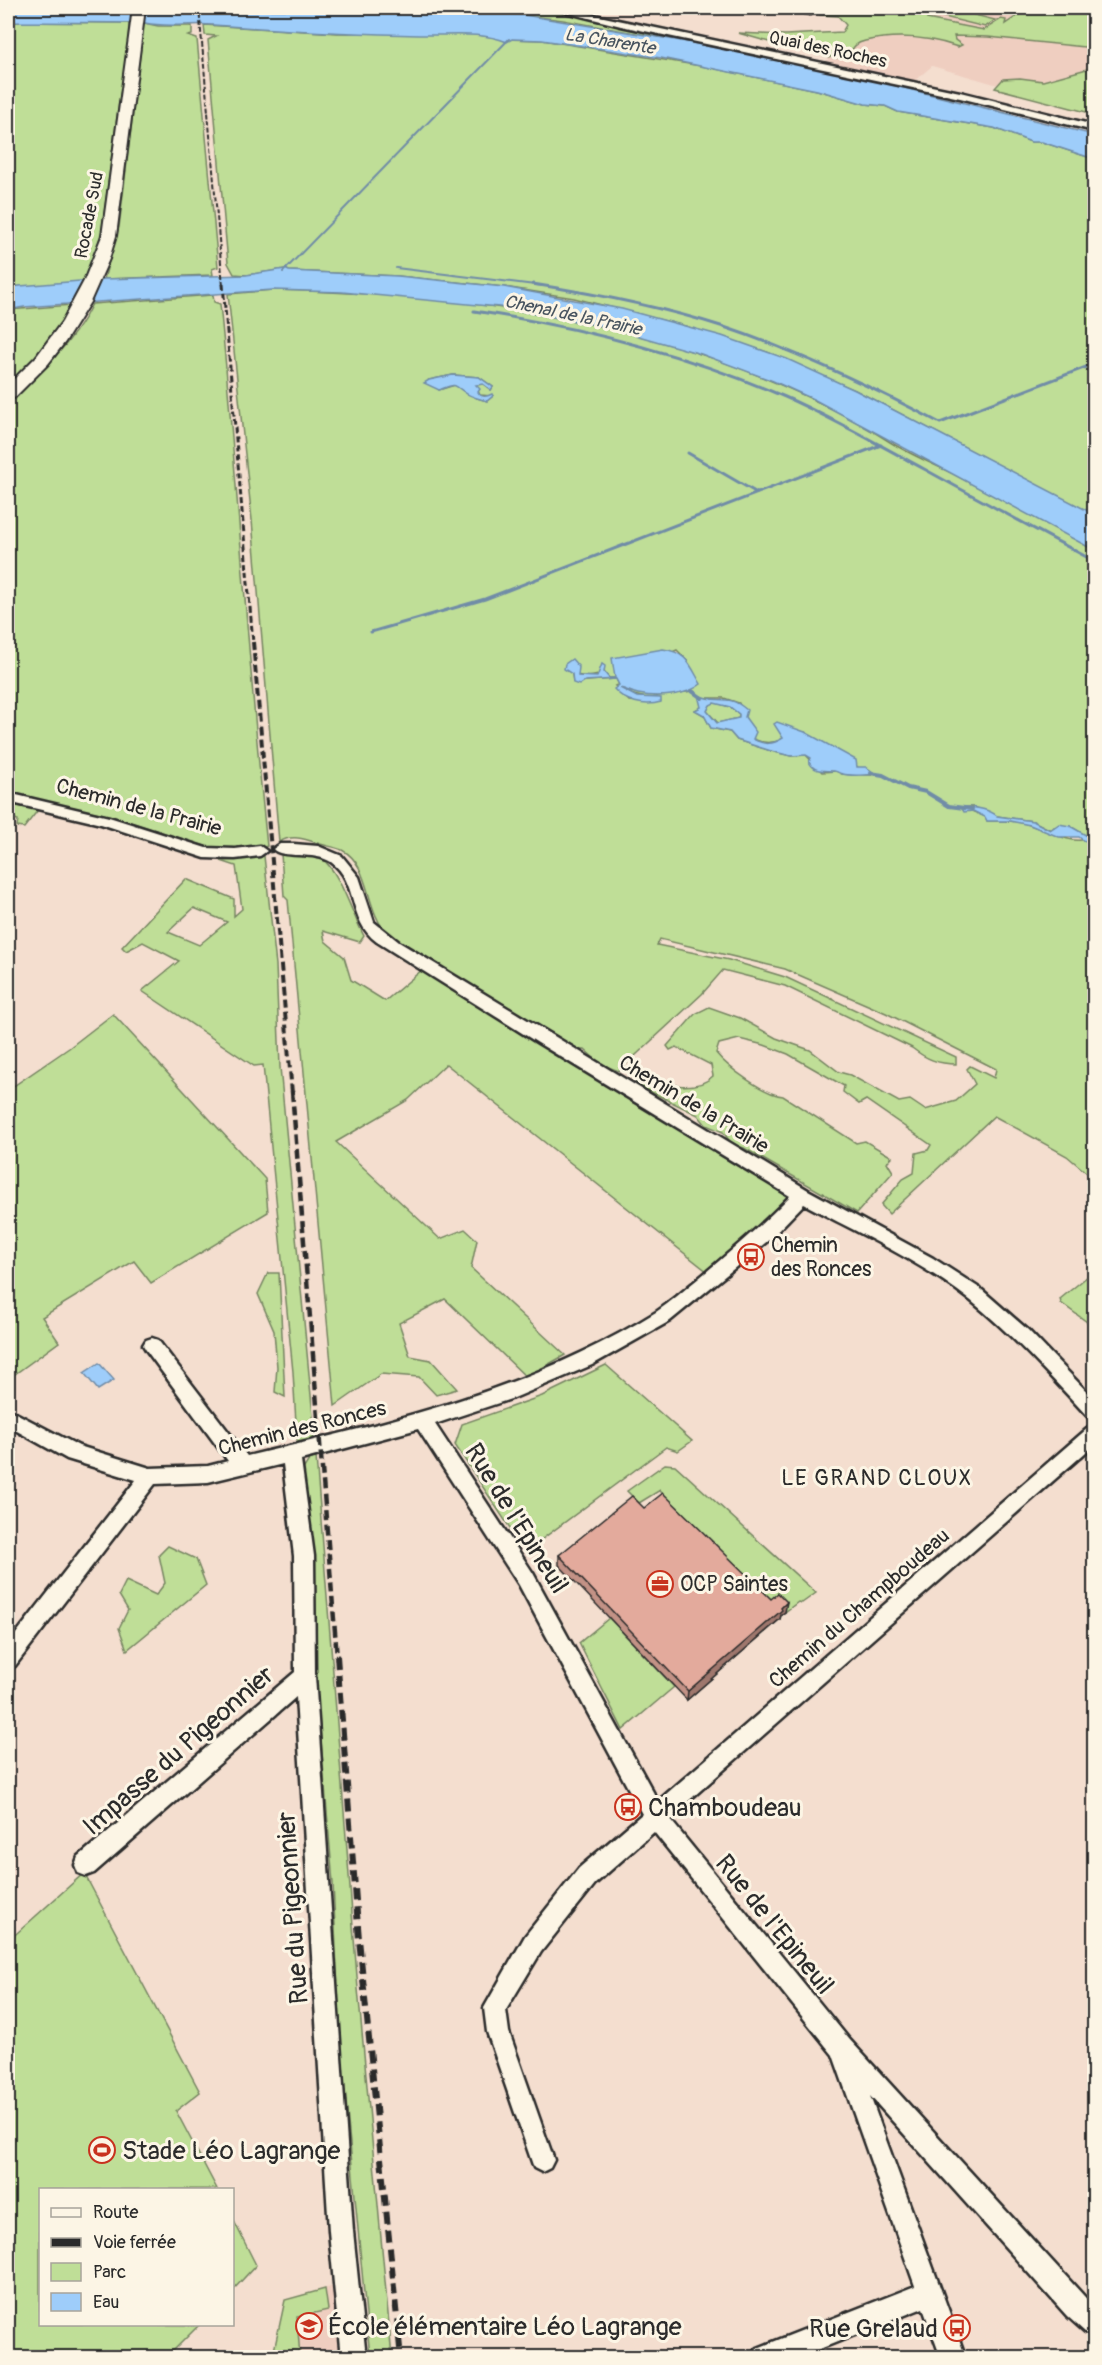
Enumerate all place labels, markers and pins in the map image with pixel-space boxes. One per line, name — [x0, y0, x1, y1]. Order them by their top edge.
place label: Chemin des Ronces — [771, 1232, 872, 1283]
bus stop icon: Chemin des Ronces — [736, 1242, 766, 1272]
office icon: OCP Saintes — [645, 1569, 675, 1599]
place label: OCP Saintes — [680, 1571, 788, 1598]
bus stop icon: Chamboudeau — [613, 1792, 643, 1822]
place label: Chamboudeau — [648, 1792, 802, 1824]
sports icon: Stade Léo Lagrange — [87, 2135, 117, 2165]
place label: Stade Léo Lagrange — [122, 2135, 341, 2167]
school or university icon: École élémentaire Léo Lagrange — [294, 2311, 324, 2341]
place label: École élémentaire Léo Lagrange — [328, 2311, 682, 2343]
place label: Rue Grelaud — [809, 2313, 938, 2345]
bus stop icon: Rue Grelaud — [942, 2313, 972, 2343]

